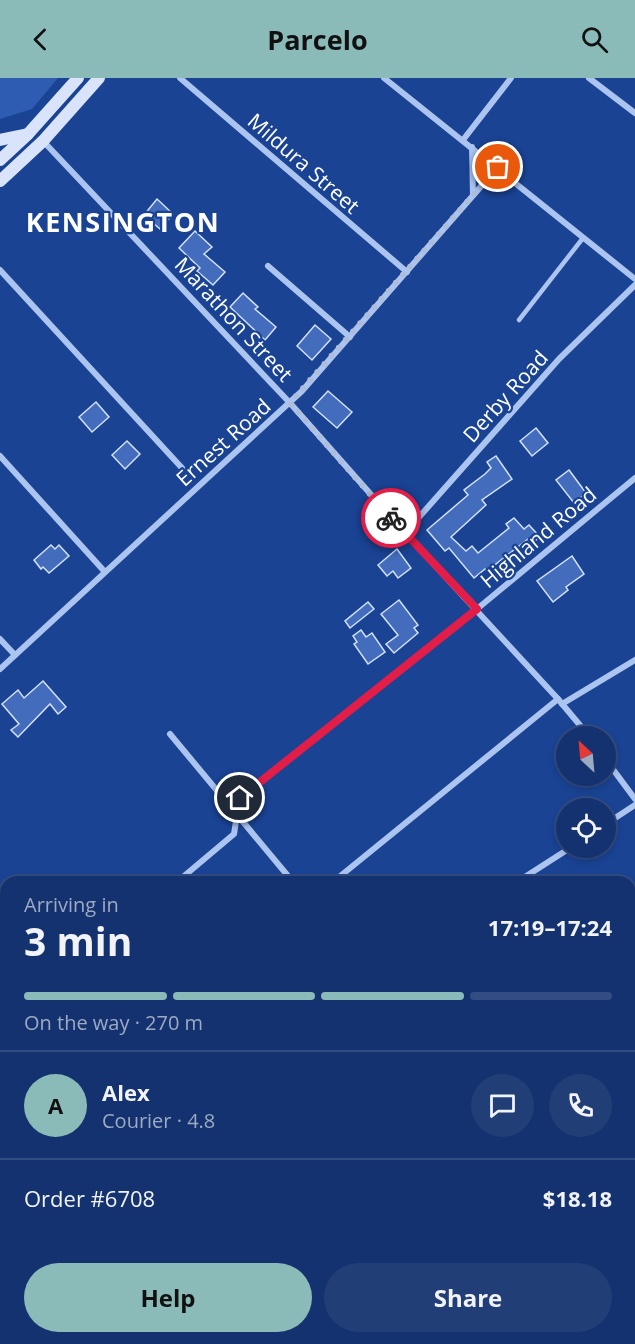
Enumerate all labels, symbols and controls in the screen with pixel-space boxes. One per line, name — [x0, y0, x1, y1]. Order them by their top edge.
text: Parcelo — [267, 21, 368, 58]
icon: back — [24, 23, 57, 56]
icon: search — [578, 23, 611, 56]
street label: Mildura Street — [242, 107, 366, 219]
pin — [472, 141, 523, 192]
icon: bag — [481, 150, 514, 183]
district label: KENSINGTON — [26, 203, 220, 240]
street label: Marathon Street — [169, 251, 299, 387]
street label: Derby Road — [456, 344, 554, 448]
street label: Ernest Road — [170, 392, 276, 492]
street label: Highland Road — [474, 480, 602, 594]
courier — [361, 488, 421, 548]
icon: bike — [375, 502, 408, 535]
north arrow — [556, 726, 616, 786]
map controls — [556, 726, 616, 858]
pin — [214, 772, 265, 823]
icon: home — [223, 781, 256, 814]
button: locate — [556, 798, 616, 858]
text: Arriving in — [24, 891, 119, 918]
text: 17:19–17:24 — [488, 912, 612, 942]
text: 3 min — [24, 914, 132, 967]
text: On the way · 270 m — [24, 1009, 203, 1036]
button: chat — [471, 1074, 534, 1137]
button: phone — [549, 1074, 612, 1137]
text: Alex — [102, 1077, 150, 1107]
text: A — [48, 1090, 63, 1120]
text: Courier · 4.8 — [102, 1107, 215, 1134]
text: Order #6708 — [24, 1183, 155, 1213]
text: $18.18 — [543, 1183, 612, 1213]
button: Help — [24, 1263, 312, 1332]
button: Share — [324, 1263, 612, 1332]

